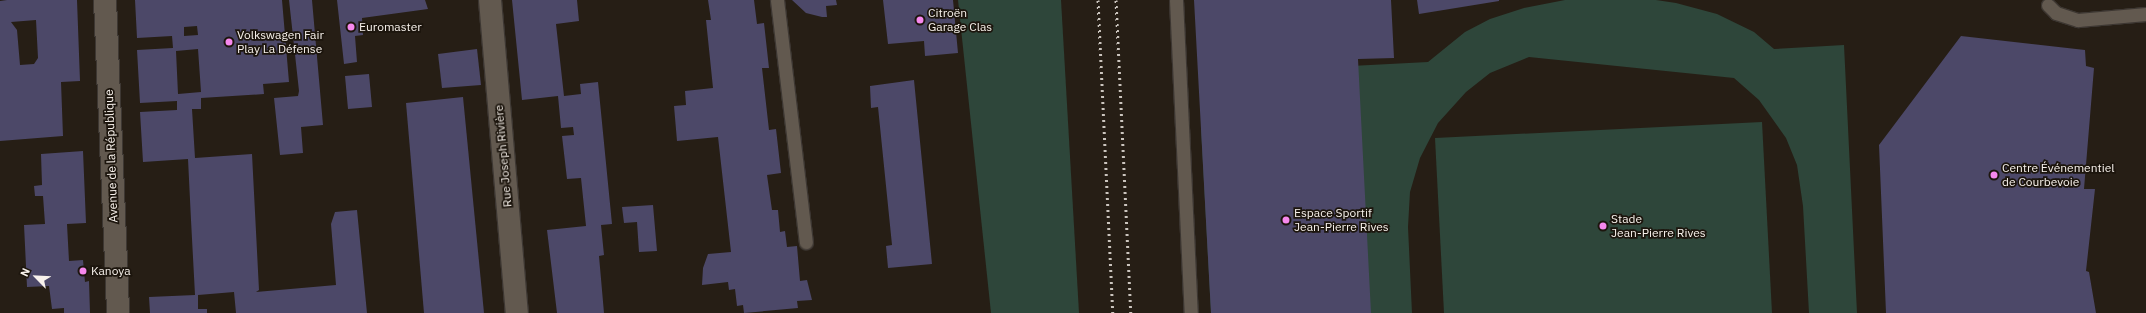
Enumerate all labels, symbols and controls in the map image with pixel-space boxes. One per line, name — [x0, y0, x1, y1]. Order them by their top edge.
place label: Citroën Garage Clas — [928, 6, 992, 34]
marker: Citroën Garage Clas — [915, 15, 925, 25]
place label: Euromaster — [359, 20, 422, 34]
marker: Euromaster — [346, 22, 356, 32]
place label: Volkswagen Fair Play La Défense — [237, 28, 324, 56]
marker: Volkswagen Fair Play La Défense — [224, 37, 234, 47]
street label: Avenue de la République — [101, 89, 121, 223]
street label: Rue Joseph Rivière — [491, 104, 515, 208]
place label: Centre Événementiel de Courbevoie — [2002, 161, 2115, 189]
marker: Centre Événementiel de Courbevoie — [1989, 170, 1999, 180]
place label: Espace Sportif Jean-Pierre Rives — [1294, 206, 1389, 234]
place label: Stade Jean-Pierre Rives — [1611, 212, 1706, 240]
marker: Espace Sportif Jean-Pierre Rives — [1281, 215, 1291, 225]
marker: Stade Jean-Pierre Rives — [1598, 221, 1608, 231]
north arrow — [16, 257, 56, 297]
place label: Kanoya — [91, 264, 131, 278]
text: N — [17, 266, 33, 279]
marker: Kanoya — [78, 266, 88, 276]

